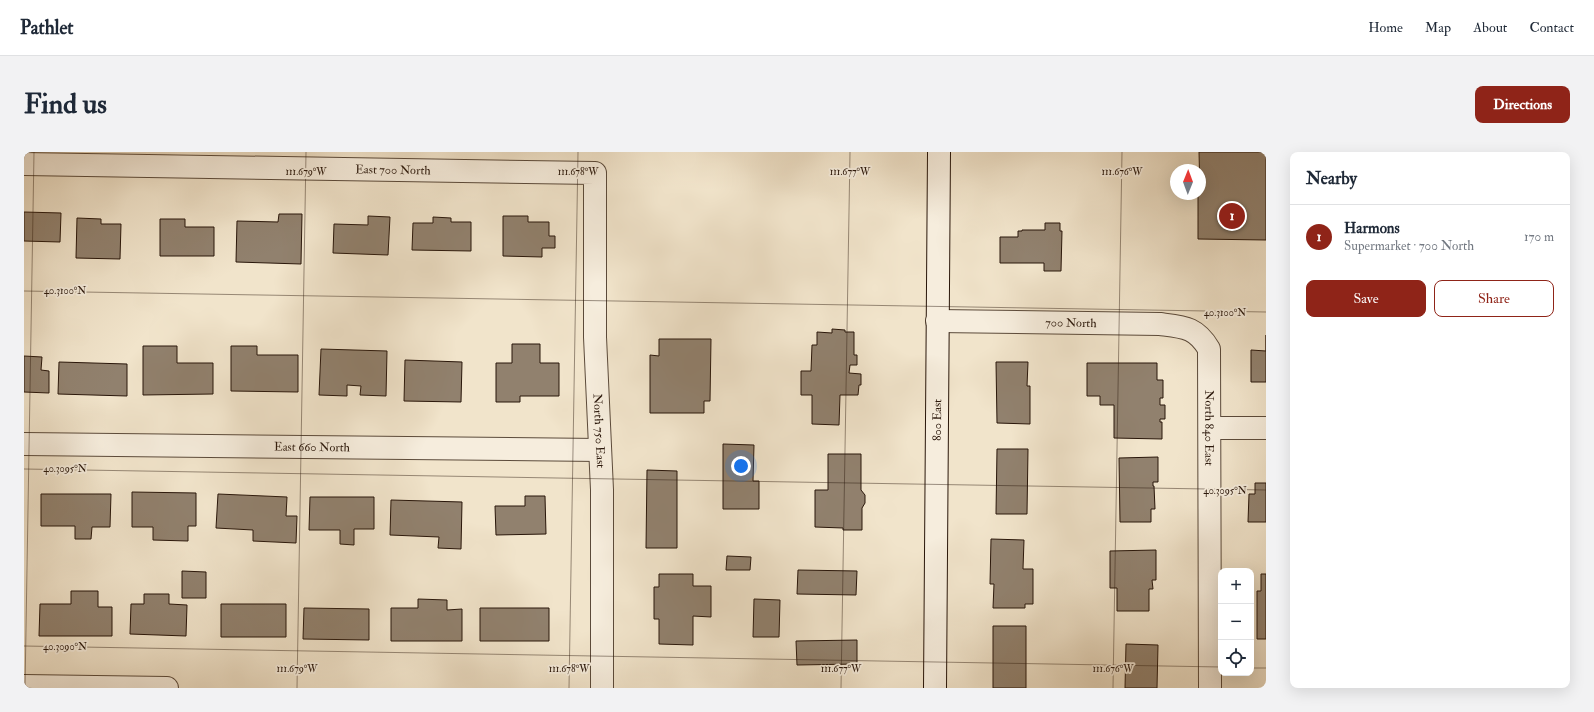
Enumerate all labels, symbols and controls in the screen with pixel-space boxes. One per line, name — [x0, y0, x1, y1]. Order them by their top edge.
text: Pathlet — [20, 16, 74, 40]
text: Home — [1368, 19, 1403, 36]
text: Map — [1425, 19, 1451, 36]
text: About — [1473, 19, 1507, 36]
text: Contact — [1529, 19, 1574, 36]
button: Directions — [1475, 86, 1570, 123]
text: Find us — [24, 87, 107, 122]
street label: East 700 North — [355, 162, 431, 178]
north arrow — [1170, 164, 1206, 200]
text: 111.679°W — [285, 166, 327, 178]
text: 111.678°W — [558, 166, 599, 178]
text: 111.677°W — [830, 166, 871, 178]
text: 111.676°W — [1101, 166, 1143, 178]
text: Nearby — [1306, 168, 1357, 189]
pin: 1 — [1219, 201, 1245, 231]
text: Harmons — [1344, 219, 1400, 238]
text: 1 — [1317, 229, 1321, 245]
text: 170 m — [1524, 229, 1554, 245]
text: Supermarket · 700 North — [1344, 238, 1474, 254]
button: Save — [1306, 280, 1426, 317]
button: Share — [1434, 280, 1554, 317]
text: 40.3100°N — [44, 285, 86, 297]
text: 40.3100°N — [1204, 307, 1246, 319]
street label: 700 North — [1045, 315, 1097, 331]
street label: North 840 East — [1202, 390, 1217, 466]
street label: North 750 East — [590, 393, 608, 468]
street label: 800 East — [929, 399, 945, 441]
street label: East 660 North — [274, 439, 351, 455]
your location — [731, 456, 751, 476]
text: 40.3095°N — [43, 463, 87, 475]
text: 40.3095°N — [1203, 485, 1247, 497]
map controls — [1218, 568, 1254, 676]
button: + — [1218, 568, 1254, 604]
button: − — [1218, 604, 1254, 640]
button: locate — [1218, 640, 1254, 676]
text: 40.3090°N — [43, 641, 87, 653]
text: 111.679°W — [276, 663, 318, 675]
text: 111.678°W — [549, 663, 590, 675]
text: 111.677°W — [821, 663, 862, 675]
text: 111.676°W — [1092, 663, 1134, 675]

